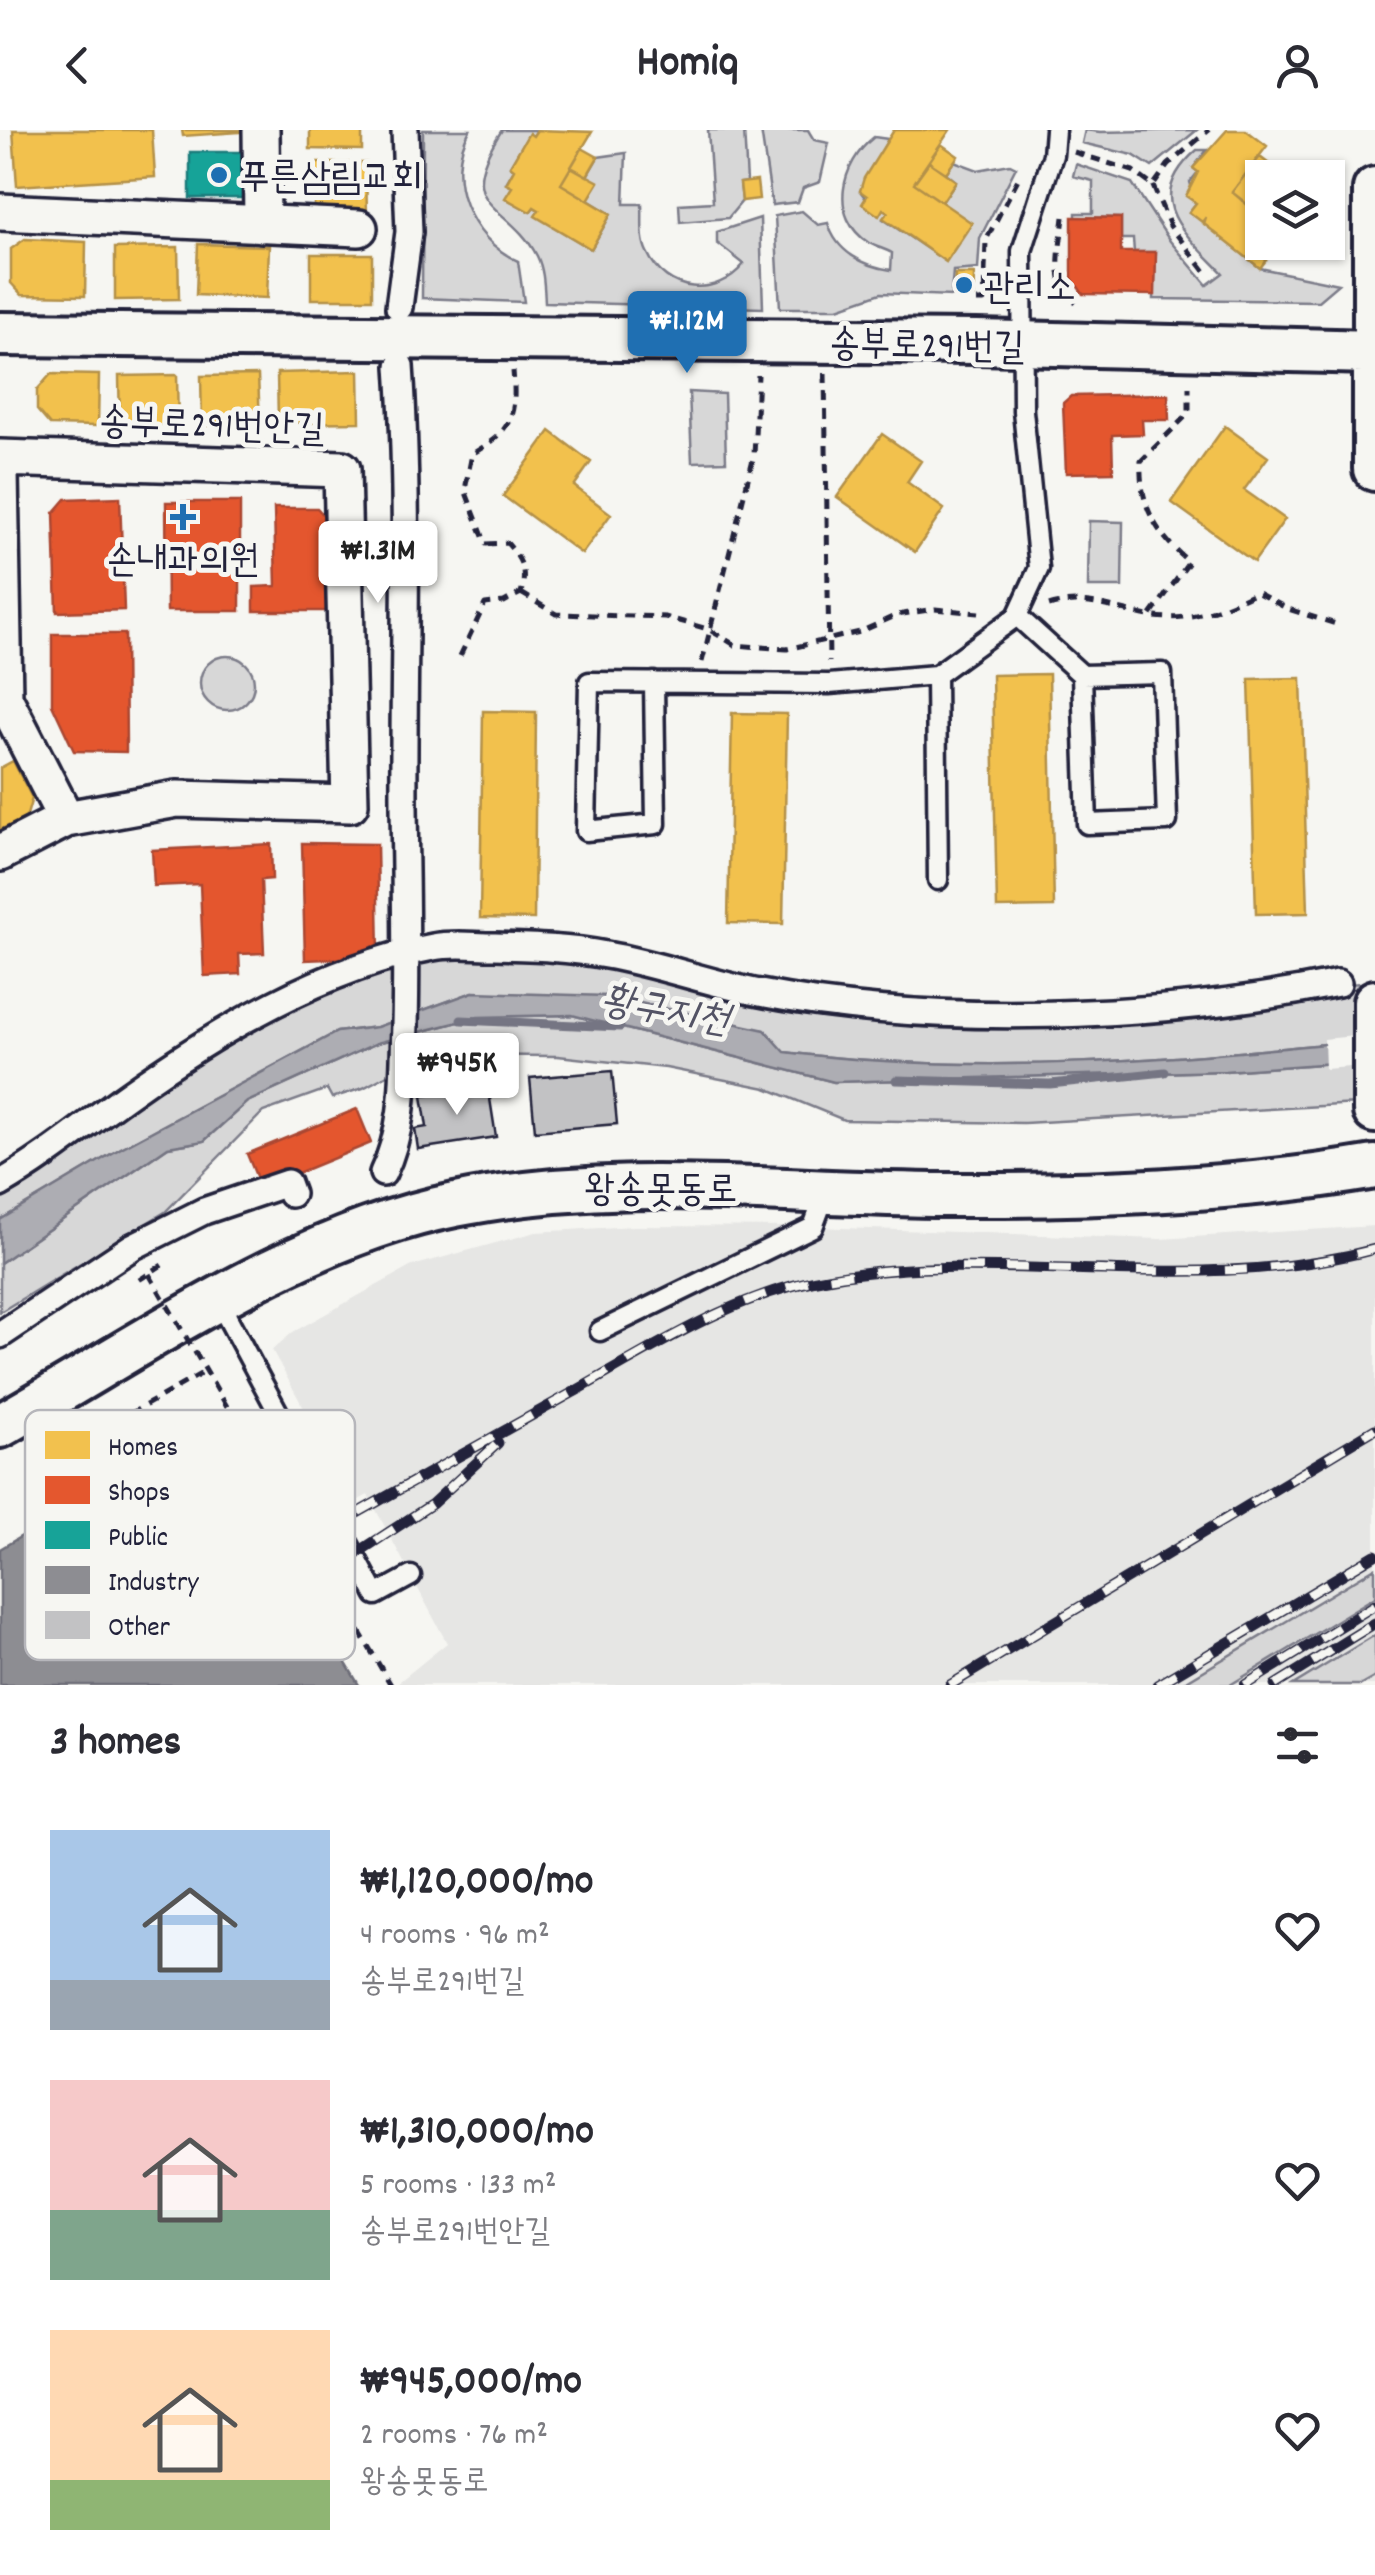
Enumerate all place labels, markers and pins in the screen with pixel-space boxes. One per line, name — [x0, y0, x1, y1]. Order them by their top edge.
place label: 푸른삼림교회 — [239, 153, 422, 208]
marker: 푸른삼림교회 — [208, 164, 230, 186]
place label: 관리소 — [984, 263, 1076, 318]
marker: 관리소 — [953, 274, 975, 296]
pin: ₩1.12M — [606, 291, 768, 376]
marker: 손내과의원 — [170, 504, 196, 530]
pin: ₩1.31M — [297, 521, 459, 606]
place label: 손내과의원 — [107, 536, 259, 591]
pin: ₩945K — [387, 1033, 527, 1118]

